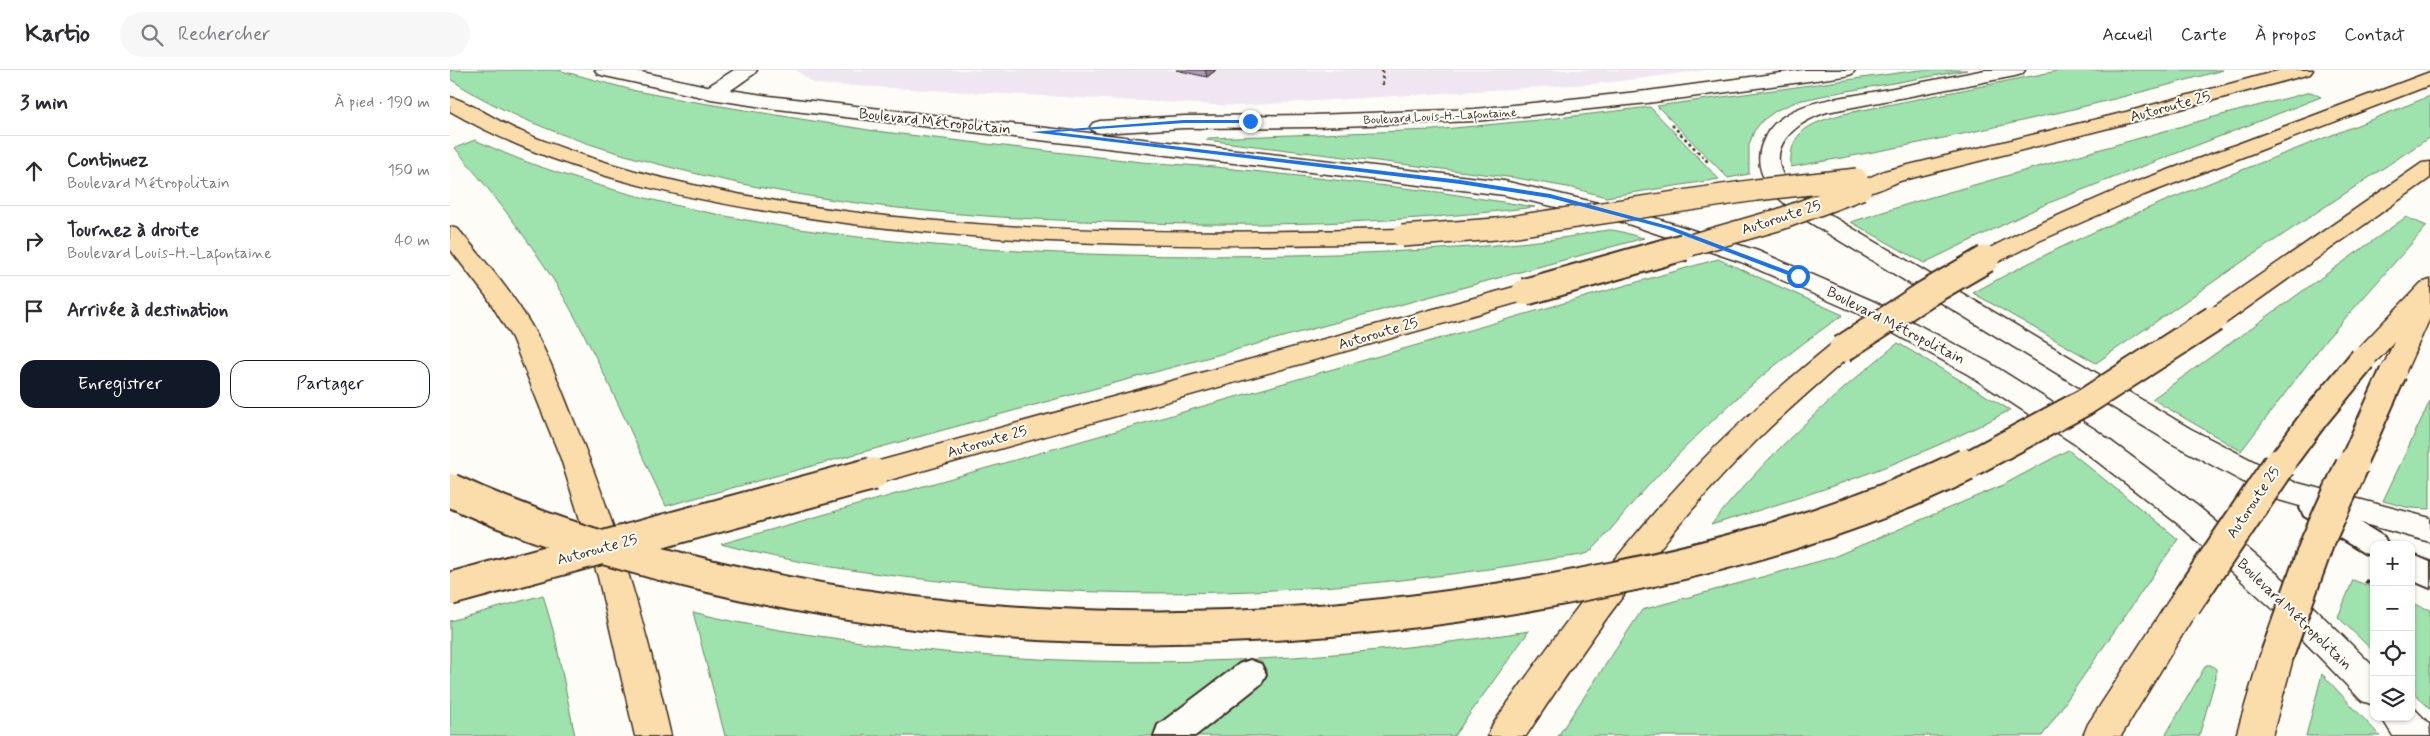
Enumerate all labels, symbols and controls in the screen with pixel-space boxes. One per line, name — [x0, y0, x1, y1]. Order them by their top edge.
search box — [120, 12, 470, 57]
text: Kartio — [25, 19, 90, 50]
icon: search — [138, 21, 166, 49]
text: Rechercher — [178, 22, 270, 47]
text: Accueil — [2102, 23, 2153, 47]
text: Carte — [2181, 23, 2227, 47]
text: À propos — [2255, 23, 2316, 47]
text: Contact — [2344, 23, 2405, 47]
street label: Autoroute 25 — [2128, 87, 2213, 127]
text: 3 min — [20, 89, 68, 117]
text: À pied · 190 m — [334, 92, 430, 113]
street label: Boulevard Métropolitain — [858, 104, 1012, 140]
street label: Boulevard Louis-H.-Lafontaine — [1363, 105, 1518, 130]
route end — [1239, 110, 1262, 133]
text: Continuez — [67, 148, 148, 173]
icon: ahead — [20, 157, 48, 185]
text: 150 m — [388, 160, 430, 181]
text: Boulevard Métropolitain — [67, 173, 230, 194]
street label: Autoroute 25 — [1739, 196, 1824, 240]
text: Tournez à droite — [67, 218, 199, 243]
icon: right — [20, 227, 48, 255]
text: 40 m — [394, 230, 430, 251]
text: Boulevard Louis-H.-Lafontaine — [67, 243, 272, 264]
route start — [1787, 265, 1810, 288]
street label: Boulevard Métropolitain — [1823, 282, 1968, 369]
icon: arrive — [20, 297, 48, 325]
text: Arrivée à destination — [67, 298, 228, 323]
street label: Autoroute 25 — [1336, 313, 1421, 355]
button: Enregistrer — [20, 360, 220, 408]
button: Partager — [230, 360, 430, 408]
street label: Autoroute 25 — [945, 421, 1030, 463]
street label: Autoroute 25 — [2222, 463, 2285, 542]
street label: Autoroute 25 — [555, 530, 640, 570]
map controls — [2370, 541, 2415, 721]
button: + — [2370, 541, 2415, 586]
street label: Boulevard Métropolitain — [2232, 554, 2356, 675]
button: − — [2370, 586, 2415, 631]
button: locate — [2370, 631, 2415, 676]
button: layers — [2370, 676, 2415, 721]

